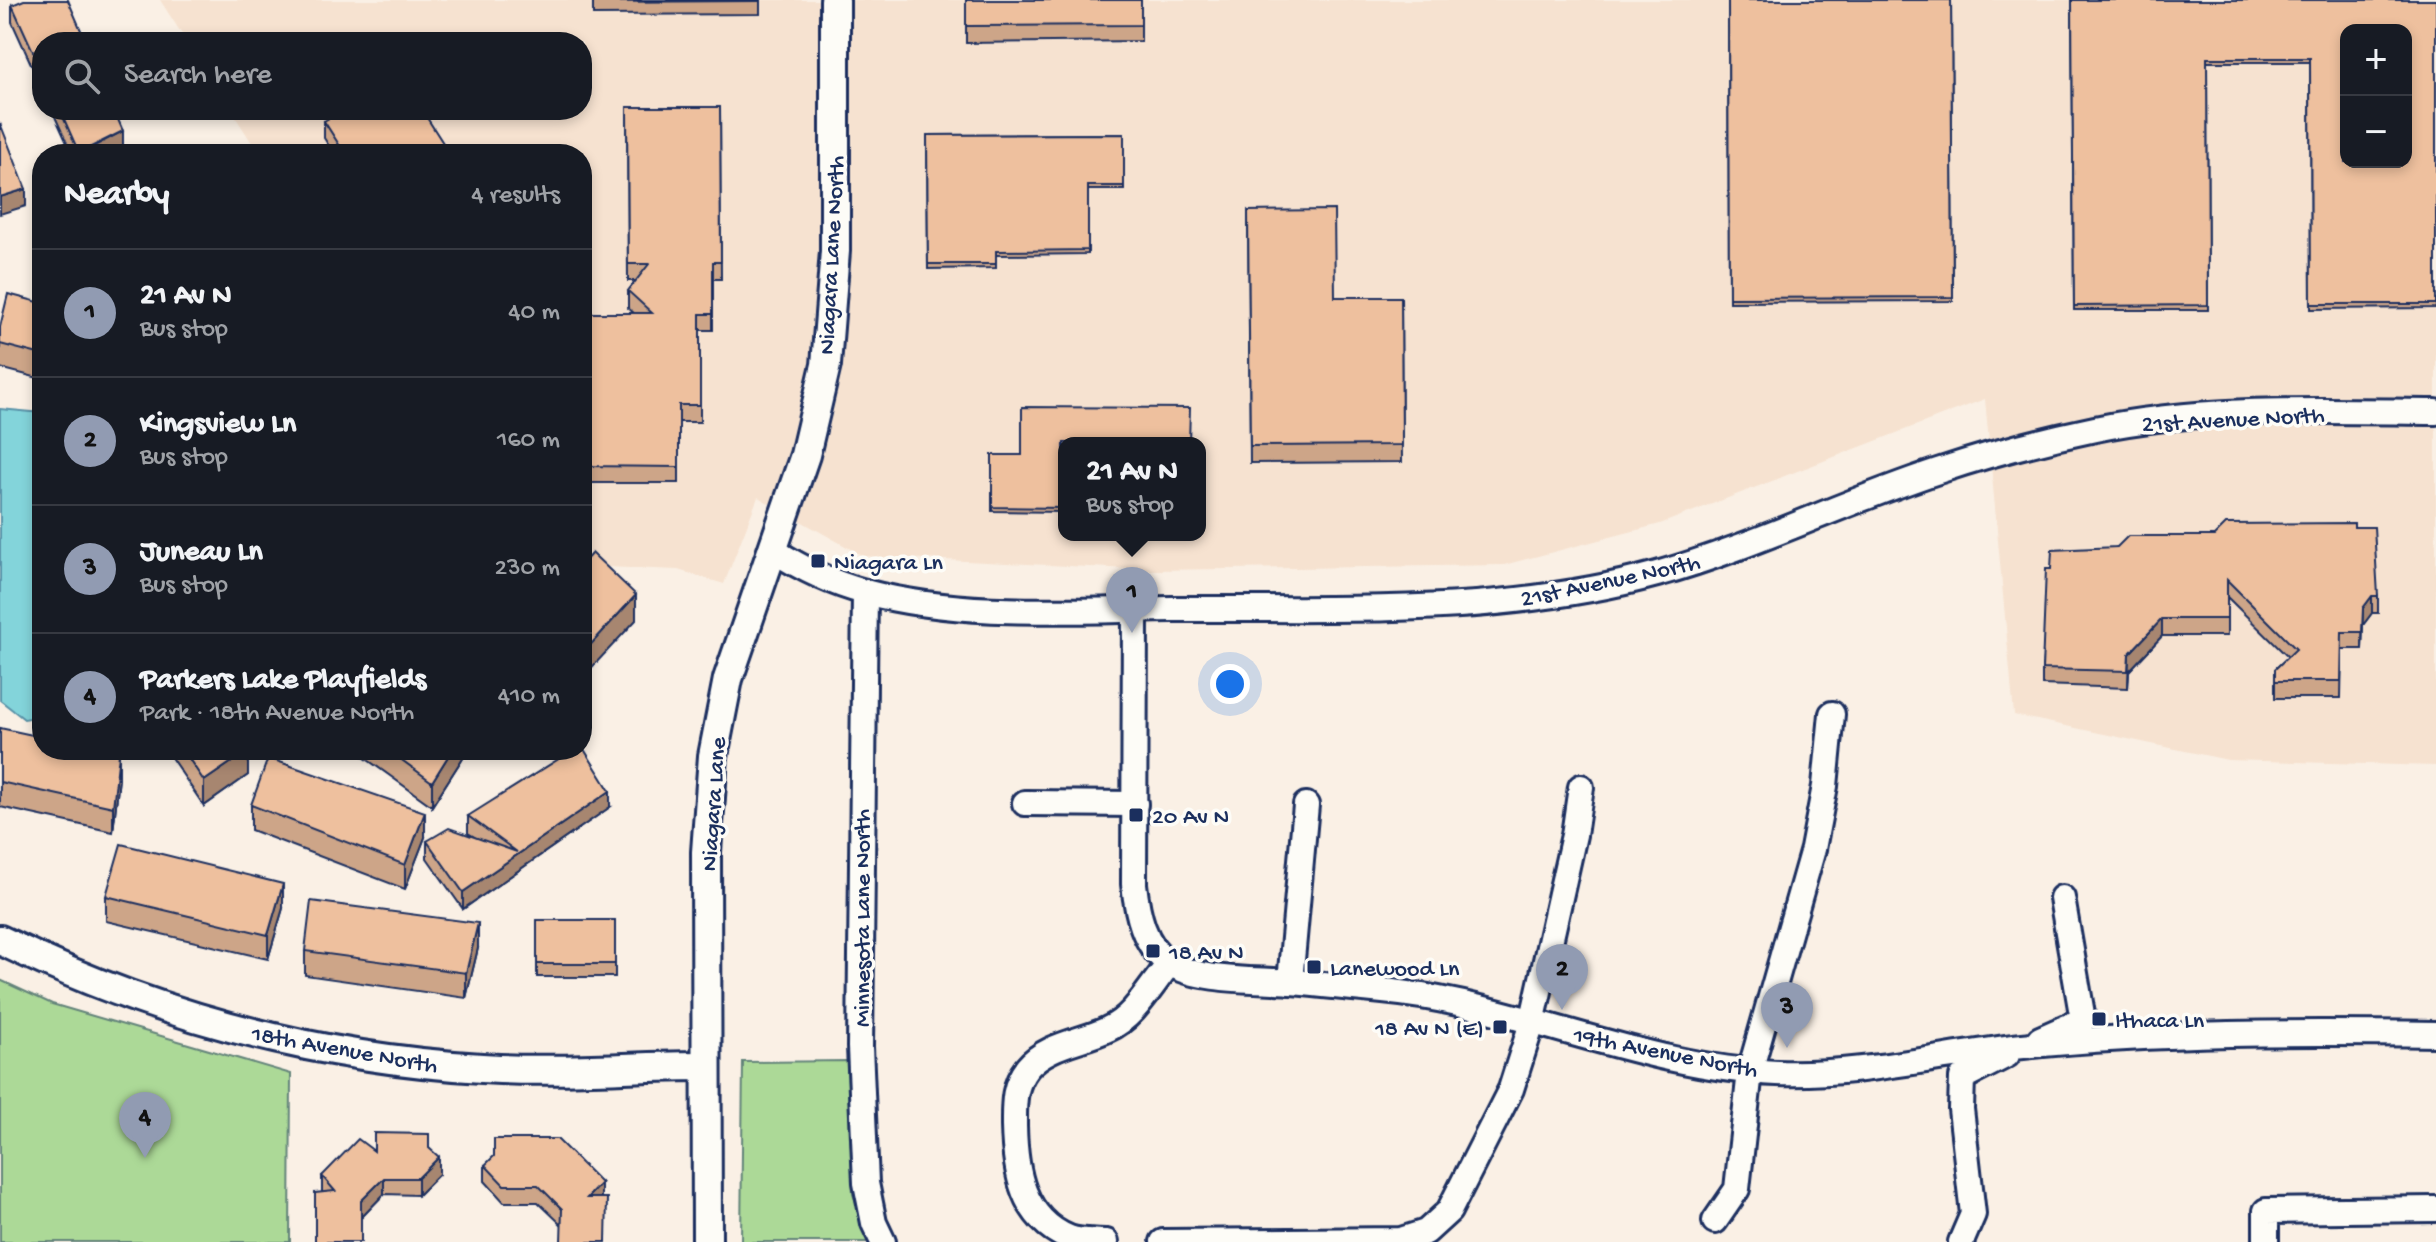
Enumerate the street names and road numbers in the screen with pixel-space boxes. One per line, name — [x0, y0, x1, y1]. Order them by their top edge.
street label: Niagara Lane North — [814, 155, 853, 356]
street label: 21st Avenue North — [2141, 402, 2325, 441]
street label: 21st Avenue North — [1518, 549, 1703, 616]
street label: Niagara Lane — [696, 735, 735, 872]
street label: Minnesota Lane North — [850, 809, 879, 1027]
street label: 18th Avenue North — [248, 1021, 440, 1082]
street label: 19th Avenue North — [1570, 1022, 1760, 1087]

